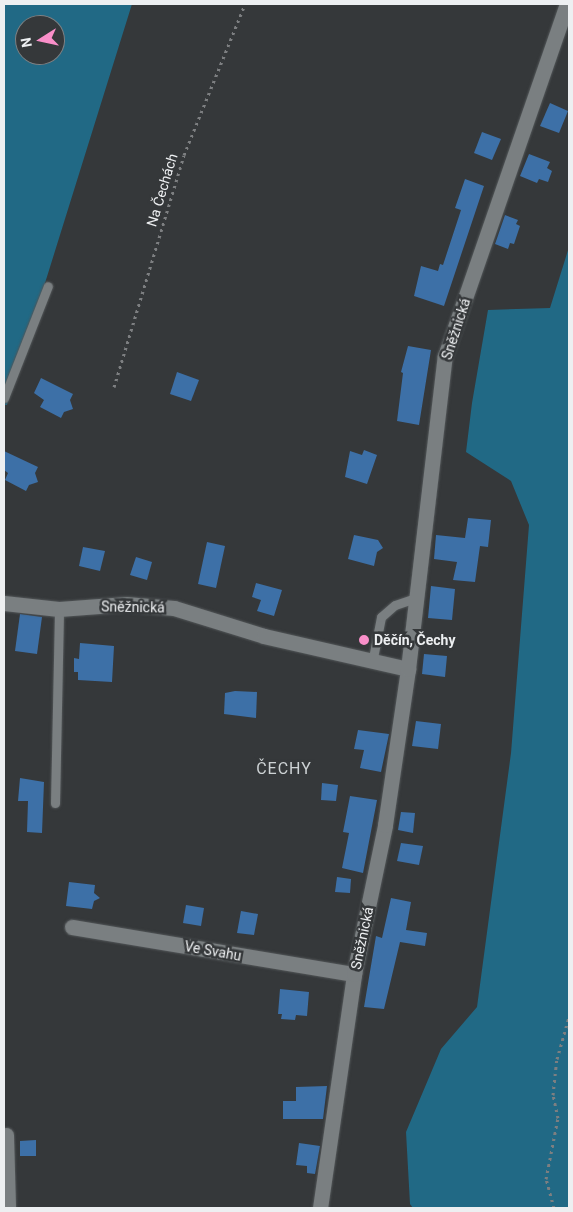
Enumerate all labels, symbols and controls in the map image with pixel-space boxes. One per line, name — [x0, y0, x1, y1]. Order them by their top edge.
north arrow — [15, 15, 65, 65]
text: N — [17, 36, 35, 49]
street label: Na Čechách — [143, 152, 181, 228]
street label: Sněžnická — [438, 296, 474, 362]
street label: Sněžnická — [101, 598, 165, 616]
place label: Děčín, Čechy — [374, 632, 455, 648]
marker: Děčín, Čechy — [358, 634, 370, 646]
district label: ČECHY — [256, 759, 312, 779]
street label: Sněžnická — [347, 905, 377, 971]
street label: Ve Svahu — [183, 938, 243, 964]

